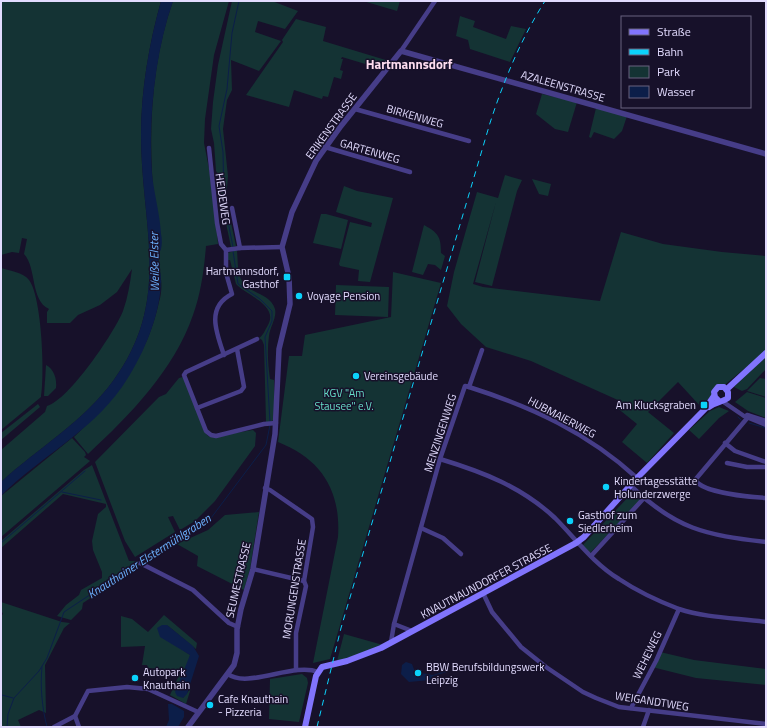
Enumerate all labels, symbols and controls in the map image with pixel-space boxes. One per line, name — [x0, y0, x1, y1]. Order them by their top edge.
legend — [621, 16, 751, 108]
text: Straße — [657, 22, 691, 41]
text: Bahn — [657, 42, 683, 61]
district label: Hartmannsdorf — [366, 54, 453, 74]
text: Park — [657, 62, 680, 81]
street label: AZALEENSTRASSE — [519, 66, 607, 106]
text: Wasser — [657, 82, 695, 101]
street label: ERIKENSTRASSE — [302, 90, 360, 162]
street label: BIRKENWEG — [385, 100, 446, 132]
street label: GARTENWEG — [338, 135, 402, 167]
street label: HEIDEWEG — [211, 172, 235, 226]
water label: Weiße Elster — [144, 230, 164, 292]
place label: Hartmannsdorf, Gasthof — [206, 263, 279, 292]
marker: Hartmannsdorf, Gasthof — [282, 272, 292, 282]
place label: Voyage Pension — [307, 288, 380, 304]
marker: Voyage Pension — [294, 291, 304, 301]
place label: Vereinsgebäude — [364, 368, 438, 384]
marker: Vereinsgebäude — [351, 371, 361, 381]
park label: KGV "Am Stausee" e.V. — [314, 385, 374, 414]
street label: MENZINGENWEG — [420, 392, 460, 474]
street label: HUBMAIERWEG — [525, 392, 599, 442]
place label: Am Klucksgraben — [616, 397, 696, 413]
marker: Am Klucksgraben — [699, 400, 709, 410]
place label: Kindertagesstätte Holunderzwerge — [614, 473, 698, 502]
marker: Kindertagesstätte Holunderzwerge — [601, 482, 611, 492]
place label: Gasthof zum Siedlerheim — [578, 507, 637, 536]
water label: Knauthainer Elstermühlgraben — [83, 508, 215, 603]
marker: Gasthof zum Siedlerheim — [565, 516, 575, 526]
street label: MORUNGENSTRASSE — [278, 538, 310, 640]
street label: KNAUTNAUNDORFER STRASSE — [418, 540, 554, 622]
street label: SEUMESTRASSE — [222, 541, 254, 619]
street label: WEHEWEG — [628, 628, 666, 682]
place label: BBW Berufsbildungswerk Leipzig — [426, 659, 545, 688]
place label: Autopark Knauthain — [143, 664, 190, 693]
marker: BBW Berufsbildungswerk Leipzig — [413, 668, 423, 678]
marker: Autopark Knauthain — [130, 673, 140, 683]
street label: WEIGANDTWEG — [614, 687, 690, 715]
place label: Cafe Knauthain - Pizzeria — [218, 691, 288, 720]
marker: Cafe Knauthain - Pizzeria — [205, 700, 215, 710]

